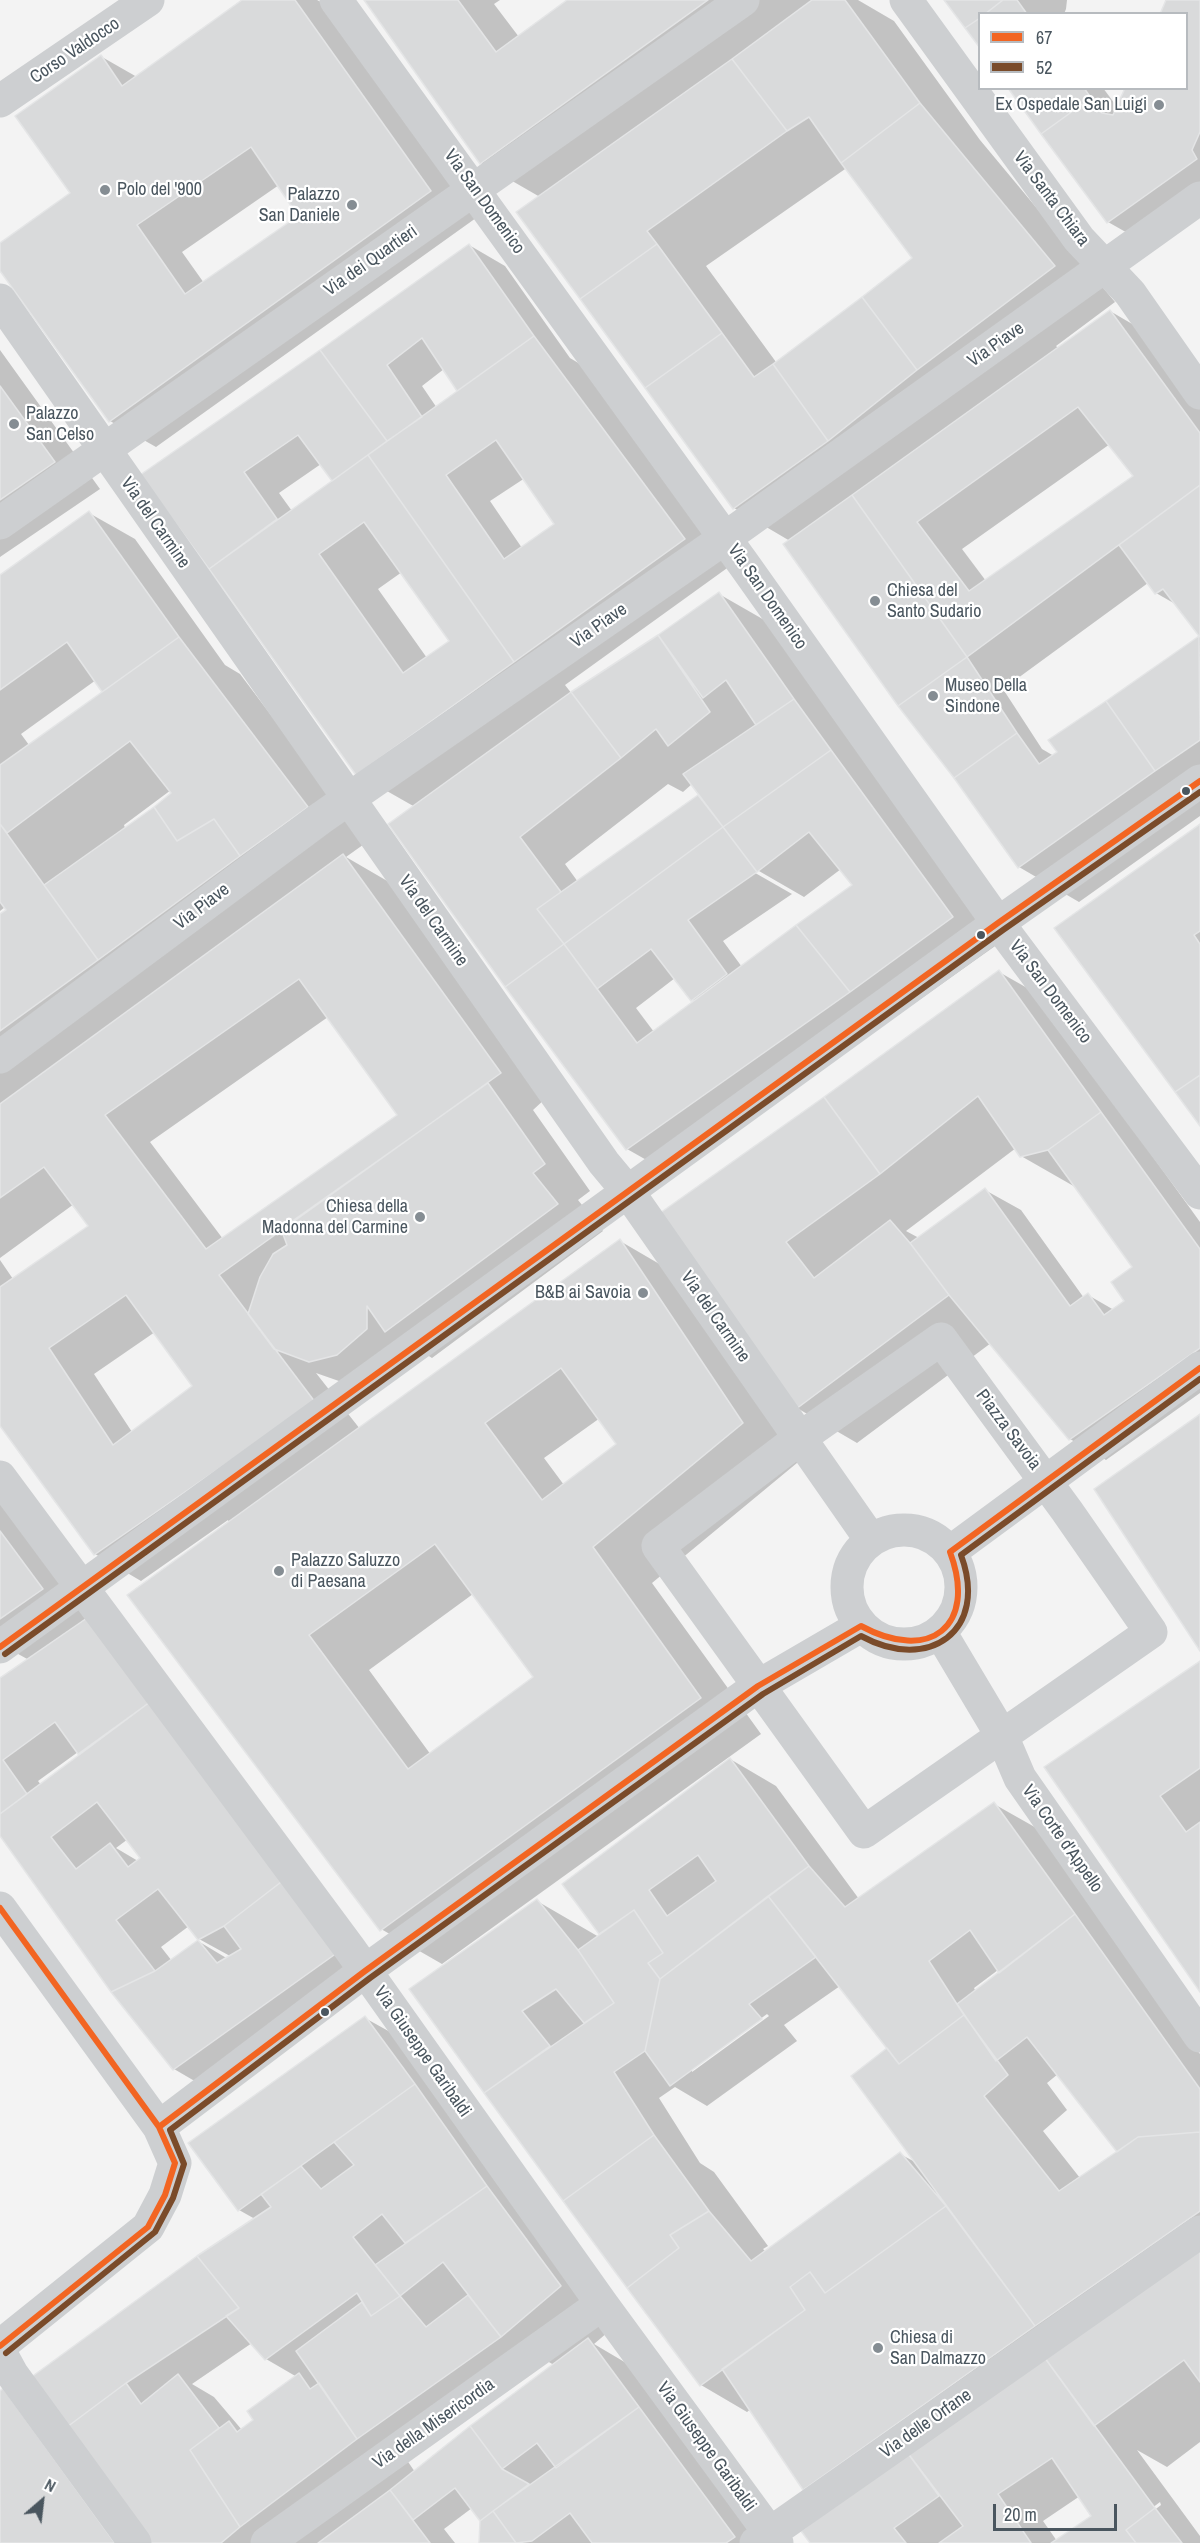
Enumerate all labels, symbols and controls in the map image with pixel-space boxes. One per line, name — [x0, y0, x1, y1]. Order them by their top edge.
legend — [978, 12, 1188, 90]
street label: Corso Valdocco — [26, 13, 124, 89]
text: 67 — [1036, 25, 1052, 50]
text: 52 — [1036, 55, 1052, 80]
place label: Ex Ospedale San Luigi — [995, 94, 1147, 116]
marker: Ex Ospedale San Luigi — [1152, 98, 1166, 112]
street label: Via San Domenico — [439, 146, 529, 258]
street label: Via Santa Chiara — [1008, 147, 1094, 251]
place label: Polo del '900 — [117, 179, 202, 201]
marker: Polo del '900 — [98, 183, 112, 197]
place label: Palazzo San Daniele — [259, 184, 340, 226]
marker: Palazzo San Daniele — [345, 198, 359, 212]
street label: Via dei Quartieri — [320, 221, 422, 301]
street label: Via Piave — [964, 318, 1028, 372]
place label: Palazzo San Celso — [26, 403, 94, 446]
marker: Palazzo San Celso — [7, 417, 21, 431]
street label: Via del Carmine — [116, 473, 194, 573]
street label: Via San Domenico — [723, 540, 811, 654]
place label: Chiesa del Santo Sudario — [887, 580, 981, 622]
marker: Chiesa del Santo Sudario — [868, 594, 882, 608]
street label: Via Piave — [567, 599, 631, 653]
place label: Museo Della Sindone — [945, 675, 1027, 718]
marker: Museo Della Sindone — [926, 689, 940, 703]
unlabelled marker — [1180, 785, 1192, 797]
street label: Via del Carmine — [394, 871, 472, 971]
street label: Via Piave — [170, 879, 234, 935]
unlabelled marker — [975, 929, 987, 941]
street label: Via San Domenico — [1004, 936, 1096, 1048]
place label: Chiesa della Madonna del Carmine — [262, 1196, 408, 1238]
marker: Chiesa della Madonna del Carmine — [413, 1210, 427, 1224]
street label: Via del Carmine — [676, 1267, 754, 1367]
place label: B&B ai Savoia — [535, 1282, 631, 1304]
marker: B&B ai Savoia — [636, 1286, 650, 1300]
street label: Piazza Savoia — [971, 1385, 1045, 1475]
place label: Palazzo Saluzzo di Paesana — [291, 1550, 400, 1592]
marker: Palazzo Saluzzo di Paesana — [272, 1564, 286, 1578]
street label: Via Corte d'Appello — [1017, 1781, 1107, 1897]
street label: Via Giuseppe Garibaldi — [369, 1982, 475, 2122]
unlabelled marker — [319, 2006, 331, 2018]
place label: Chiesa di San Dalmazzo — [890, 2327, 986, 2370]
marker: Chiesa di San Dalmazzo — [871, 2341, 885, 2355]
street label: Via della Misericordia — [369, 2374, 499, 2474]
street label: Via Giuseppe Garibaldi — [652, 2378, 760, 2516]
street label: Via delle Orfane — [876, 2385, 976, 2463]
north arrow — [12, 2471, 72, 2531]
text: N — [41, 2473, 60, 2497]
scale bar — [996, 2492, 1120, 2530]
text: 20 m — [1004, 2502, 1037, 2527]

